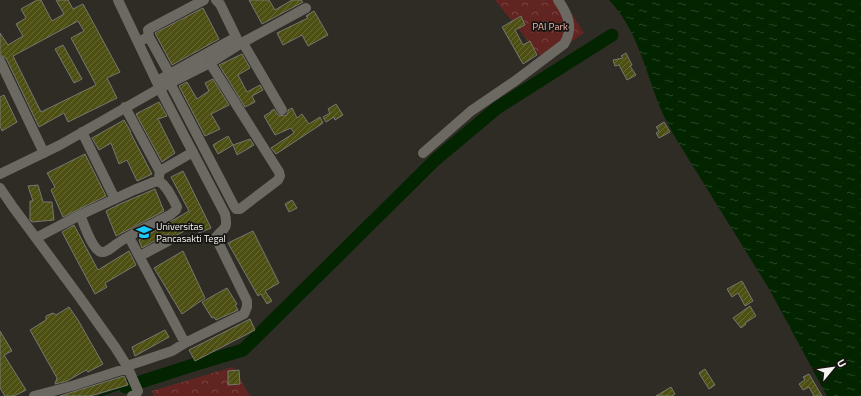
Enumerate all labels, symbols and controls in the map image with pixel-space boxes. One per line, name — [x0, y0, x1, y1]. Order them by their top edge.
park label: PAI Park — [532, 19, 568, 34]
place label: Universitas Pancasakti Tegal — [156, 219, 226, 246]
school or university icon: Universitas Pancasakti Tegal — [135, 223, 153, 241]
north arrow — [813, 348, 853, 388]
text: U — [833, 356, 850, 370]

